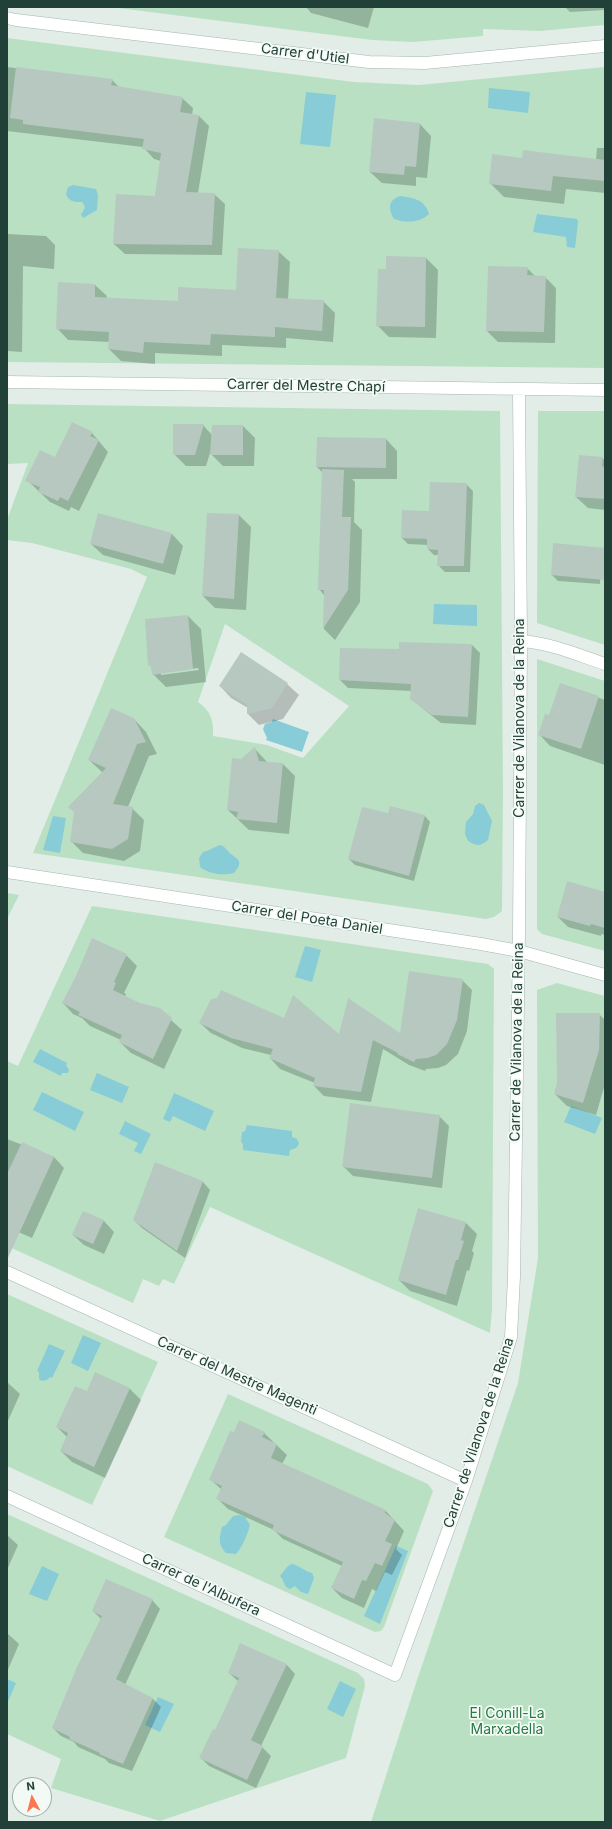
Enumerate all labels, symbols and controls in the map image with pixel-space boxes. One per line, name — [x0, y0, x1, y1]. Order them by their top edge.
street label: Carrer d'Utiel — [260, 40, 350, 68]
street label: Carrer del Mestre Chapí — [227, 376, 385, 396]
street label: Carrer de Vilanova de la Reina — [512, 618, 528, 818]
street label: Carrer del Poeta Daniel — [230, 898, 384, 938]
street label: Carrer de Vilanova de la Reina — [507, 942, 527, 1142]
street label: Carrer del Mestre Magenti — [154, 1333, 320, 1419]
street label: Carrer de Vilanova de la Reina — [440, 1336, 518, 1530]
street label: Carrer de l'Albufera — [139, 1550, 263, 1620]
park label: El Conill-La Marxadella — [469, 1706, 545, 1738]
north arrow — [12, 1777, 52, 1817]
text: N — [26, 1779, 36, 1794]

